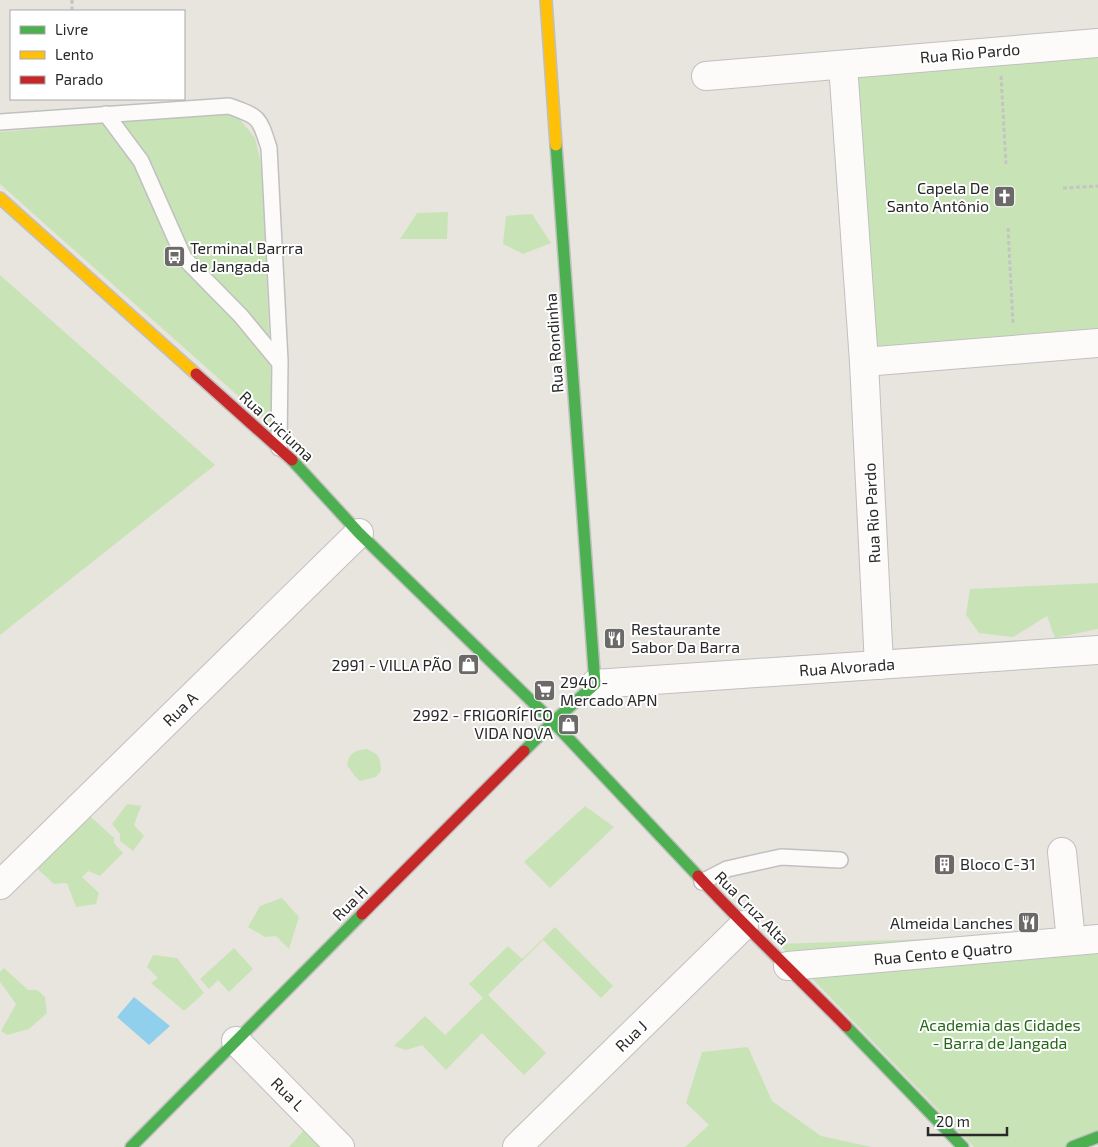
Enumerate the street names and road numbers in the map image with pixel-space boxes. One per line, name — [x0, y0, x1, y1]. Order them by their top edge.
street label: Rua Rio Pardo — [919, 39, 1021, 66]
street label: Rua Rondinha — [541, 292, 566, 394]
street label: Rua Criciuma — [236, 386, 318, 465]
street label: Rua Rio Pardo — [859, 462, 884, 564]
street label: Rua Alvorada — [798, 654, 895, 679]
street label: Rua A — [158, 688, 201, 730]
street label: Rua Cruz Alta — [711, 867, 793, 949]
street label: Rua H — [328, 881, 371, 924]
street label: Rua Cento e Quatro — [873, 937, 1013, 969]
street label: Rua J — [611, 1016, 650, 1055]
street label: Rua L — [268, 1073, 309, 1114]

